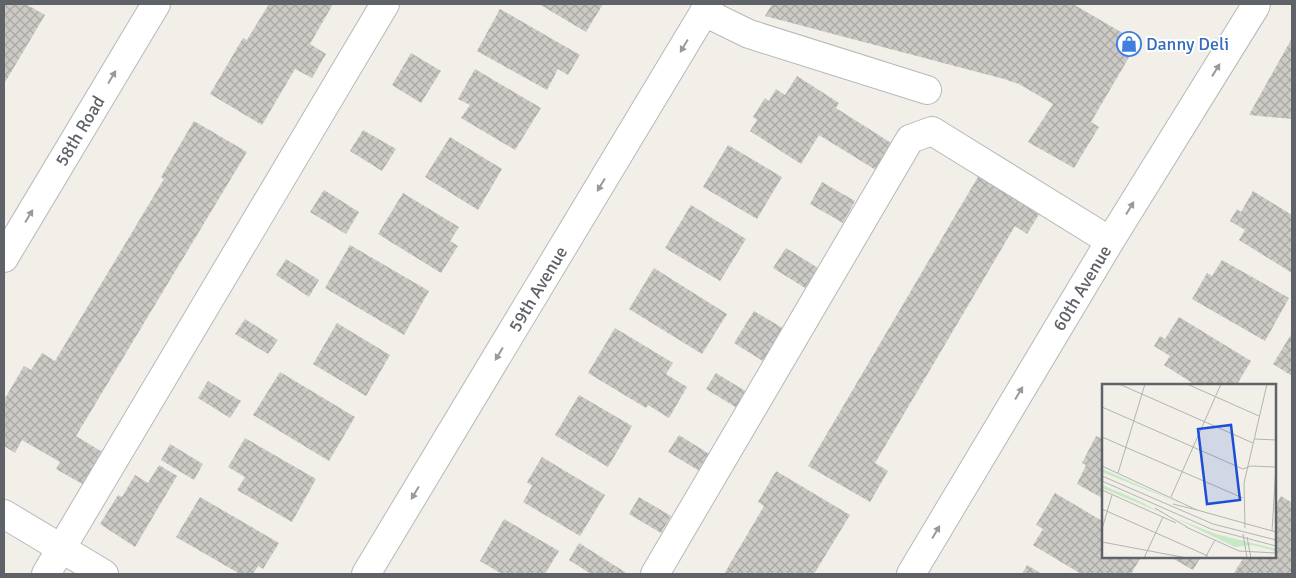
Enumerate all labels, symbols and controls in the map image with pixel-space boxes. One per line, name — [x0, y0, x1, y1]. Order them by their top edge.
shop icon: Danny Deli — [1116, 31, 1142, 57]
place label: Danny Deli — [1146, 33, 1229, 55]
one-way arrow — [680, 39, 689, 52]
one-way arrow — [1211, 64, 1220, 77]
one-way arrow — [108, 70, 117, 83]
street label: 58th Road — [50, 92, 110, 170]
one-way arrow — [596, 178, 605, 191]
one-way arrow — [1125, 202, 1135, 215]
one-way arrow — [24, 210, 33, 223]
street label: 60th Avenue — [1048, 241, 1116, 335]
street label: 59th Avenue — [504, 242, 572, 336]
one-way arrow — [494, 348, 503, 361]
inset map — [1102, 384, 1276, 558]
one-way arrow — [1015, 386, 1024, 399]
one-way arrow — [410, 487, 419, 500]
one-way arrow — [932, 526, 941, 539]

